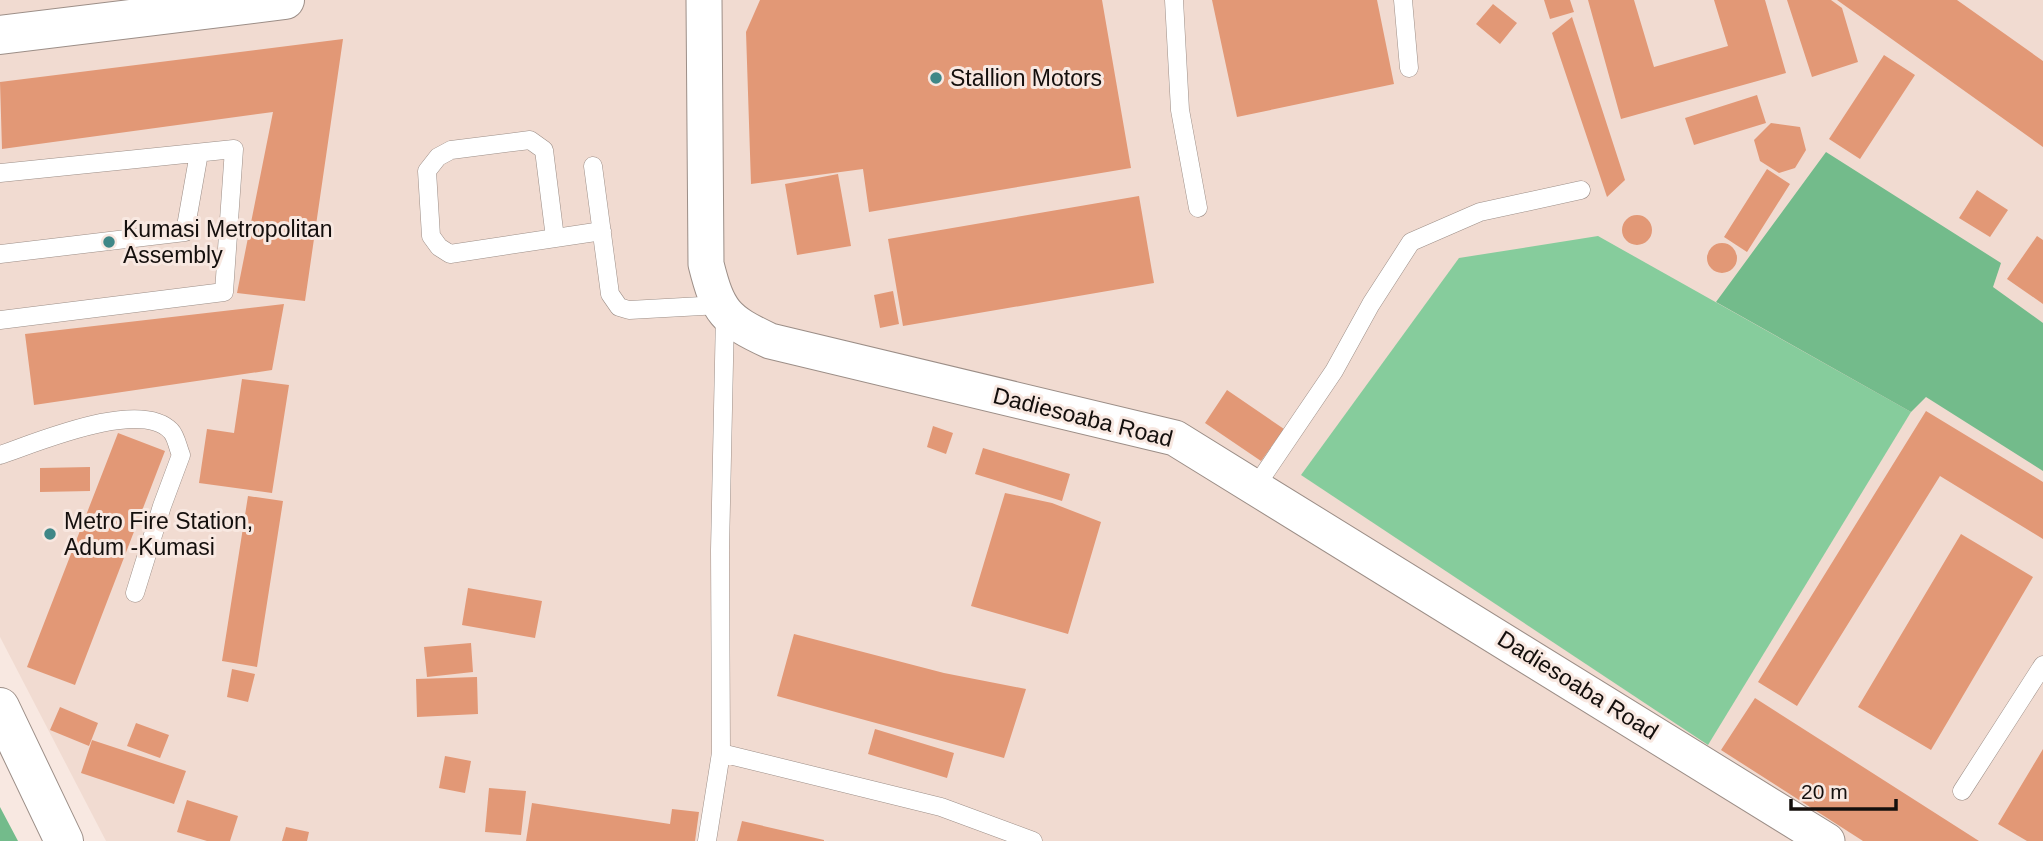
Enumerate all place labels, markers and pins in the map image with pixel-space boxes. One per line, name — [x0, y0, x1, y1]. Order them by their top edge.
place label: Stallion Motors — [950, 65, 1102, 91]
marker: Stallion Motors — [928, 70, 944, 86]
place label: Kumasi Metropolitan Assembly — [123, 216, 333, 268]
marker: Kumasi Metropolitan Assembly — [101, 234, 117, 250]
place label: Metro Fire Station, Adum -Kumasi — [64, 508, 253, 560]
marker: Metro Fire Station, Adum -Kumasi — [42, 526, 58, 542]

